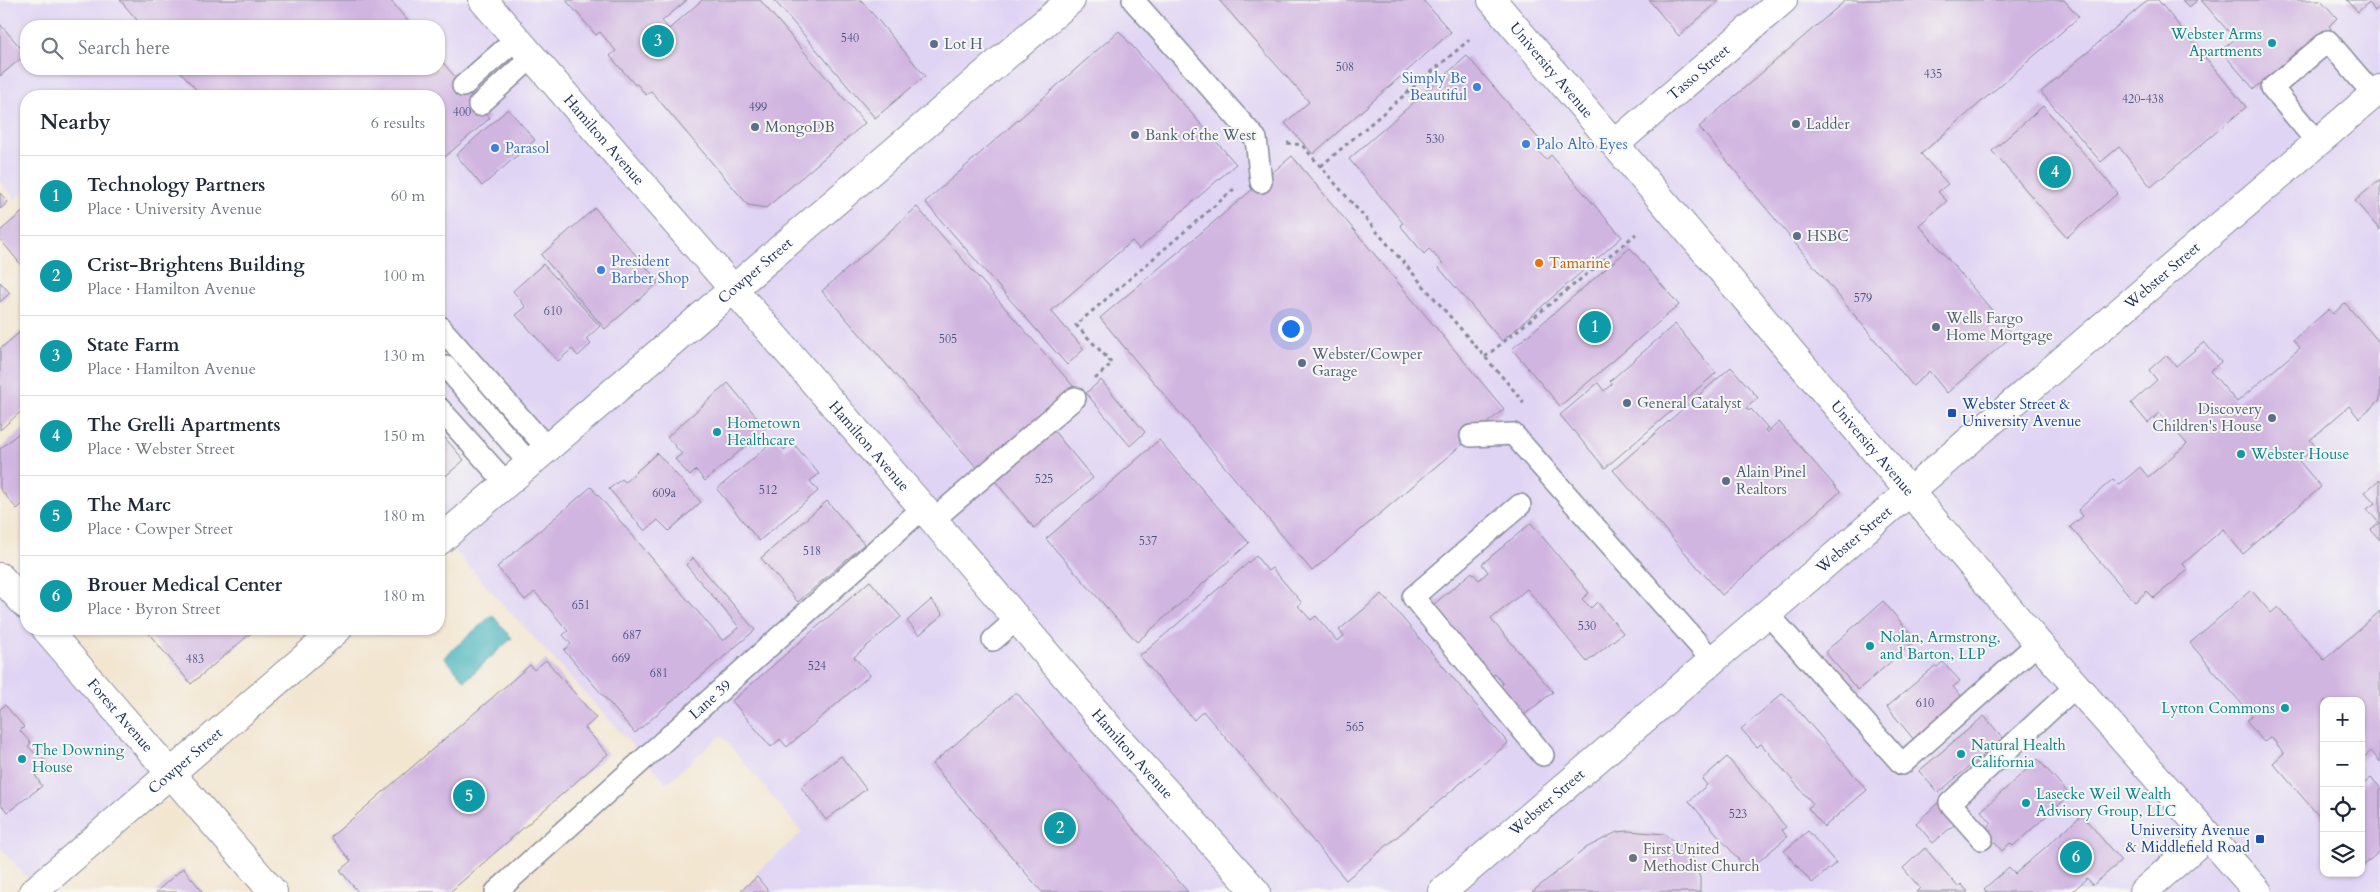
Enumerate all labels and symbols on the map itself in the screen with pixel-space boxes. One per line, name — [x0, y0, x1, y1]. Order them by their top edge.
street label: University Avenue — [1505, 18, 1598, 122]
pin: 3 — [642, 22, 674, 60]
place label: Webster Arms Apartments — [2170, 24, 2262, 61]
house number: 540 — [841, 30, 859, 46]
place label: Lot H — [944, 34, 983, 54]
marker: Webster Arms Apartments — [2266, 37, 2278, 49]
marker: Lot H — [928, 38, 940, 50]
street label: Tasso Street — [1663, 40, 1734, 105]
house number: 508 — [1336, 59, 1354, 75]
house number: 435 — [1924, 66, 1942, 82]
place label: Simply Be Beautiful — [1402, 68, 1467, 105]
marker: Simply Be Beautiful — [1471, 81, 1483, 93]
street label: Hamilton Avenue — [559, 90, 649, 190]
house number: 420-438 — [2122, 91, 2164, 107]
house number: 499 — [749, 99, 767, 115]
house number: 400 — [453, 104, 471, 120]
place label: Ladder — [1806, 114, 1850, 134]
place label: MongoDB — [765, 117, 835, 137]
marker: Ladder — [1790, 118, 1802, 130]
marker: MongoDB — [749, 121, 761, 133]
place label: Bank of the West — [1145, 125, 1256, 145]
marker: Bank of the West — [1129, 129, 1141, 141]
house number: 530 — [1426, 131, 1444, 147]
place label: Palo Alto Eyes — [1536, 134, 1628, 154]
place label: Parasol — [505, 138, 549, 158]
marker: Palo Alto Eyes — [1520, 138, 1532, 150]
marker: Parasol — [489, 142, 501, 154]
pin: 4 — [2039, 153, 2071, 191]
place label: HSBC — [1807, 226, 1849, 246]
marker: HSBC — [1791, 230, 1803, 242]
street label: Cowper Street — [714, 233, 797, 308]
street label: Webster Street — [2119, 237, 2204, 314]
place label: President Barber Shop — [611, 251, 689, 288]
place label: Tamarine — [1549, 253, 1611, 273]
marker: Tamarine — [1533, 257, 1545, 269]
marker: President Barber Shop — [595, 264, 607, 276]
house number: 579 — [1854, 290, 1872, 306]
house number: 610 — [544, 303, 562, 319]
pin: 1 — [1579, 308, 1611, 346]
place label: Wells Fargo Home Mortgage — [1945, 308, 2053, 345]
your location — [1278, 316, 1304, 342]
marker: Wells Fargo Home Mortgage — [1930, 321, 1942, 333]
house number: 505 — [939, 331, 957, 347]
place label: Webster/Cowper Garage — [1311, 344, 1423, 381]
marker: Webster/Cowper Garage — [1296, 357, 1308, 369]
place label: General Catalyst — [1637, 393, 1742, 413]
place label: Webster Street & University Avenue — [1961, 394, 2082, 431]
street label: Hamilton Avenue — [824, 396, 914, 496]
street label: University Avenue — [1826, 396, 1919, 500]
marker: General Catalyst — [1621, 397, 1633, 409]
place label: Discovery Children's House — [2152, 399, 2262, 436]
marker: Webster Street & University Avenue — [1946, 407, 1958, 419]
marker: Discovery Children's House — [2266, 412, 2278, 424]
place label: Hometown Healthcare — [727, 413, 801, 450]
marker: Hometown Healthcare — [711, 426, 723, 438]
place label: Webster House — [2250, 444, 2349, 464]
marker: Webster House — [2235, 448, 2247, 460]
place label: Alain Pinel Realtors — [1736, 462, 1806, 499]
house number: 525 — [1035, 471, 1053, 487]
marker: Alain Pinel Realtors — [1720, 475, 1732, 487]
house number: 512 — [759, 482, 777, 498]
house number: 609a — [652, 485, 677, 501]
street label: Webster Street — [1811, 501, 1896, 578]
house number: 537 — [1139, 533, 1157, 549]
house number: 518 — [803, 543, 821, 559]
house number: 651 — [572, 597, 590, 613]
house number: 530 — [1578, 618, 1596, 634]
house number: 687 — [623, 627, 641, 643]
place label: Nolan, Armstrong, and Barton, LLP — [1880, 627, 2000, 664]
marker: Nolan, Armstrong, and Barton, LLP — [1864, 640, 1876, 652]
house number: 669 — [612, 650, 630, 666]
house number: 483 — [186, 651, 204, 667]
house number: 524 — [808, 658, 826, 674]
house number: 681 — [650, 665, 668, 681]
street label: Forest Avenue — [83, 674, 158, 757]
street label: Lane 39 — [685, 675, 736, 724]
house number: 610 — [1916, 695, 1934, 711]
place label: Lytton Commons — [2161, 698, 2275, 718]
marker: Lytton Commons — [2279, 702, 2291, 714]
street label: Hamilton Avenue — [1087, 705, 1178, 803]
house number: 565 — [1346, 719, 1364, 735]
street label: Cowper Street — [144, 723, 227, 798]
place label: Natural Health California — [1971, 735, 2066, 772]
place label: The Downing House — [32, 740, 125, 777]
marker: Natural Health California — [1955, 748, 1967, 760]
marker: The Downing House — [16, 753, 28, 765]
street label: Webster Street — [1504, 764, 1589, 841]
pin: 5 — [453, 777, 485, 815]
place label: Lasecke Weil Wealth Advisory Group, LLC — [2036, 784, 2176, 821]
marker: Lasecke Weil Wealth Advisory Group, LLC — [2020, 797, 2032, 809]
house number: 523 — [1729, 806, 1747, 822]
pin: 2 — [1044, 809, 1076, 847]
place label: University Avenue & Middlefield Road — [2126, 820, 2250, 857]
marker: University Avenue & Middlefield Road — [2254, 833, 2266, 845]
pin: 6 — [2060, 838, 2092, 876]
place label: First United Methodist Church — [1643, 839, 1760, 876]
marker: First United Methodist Church — [1627, 852, 1639, 864]

